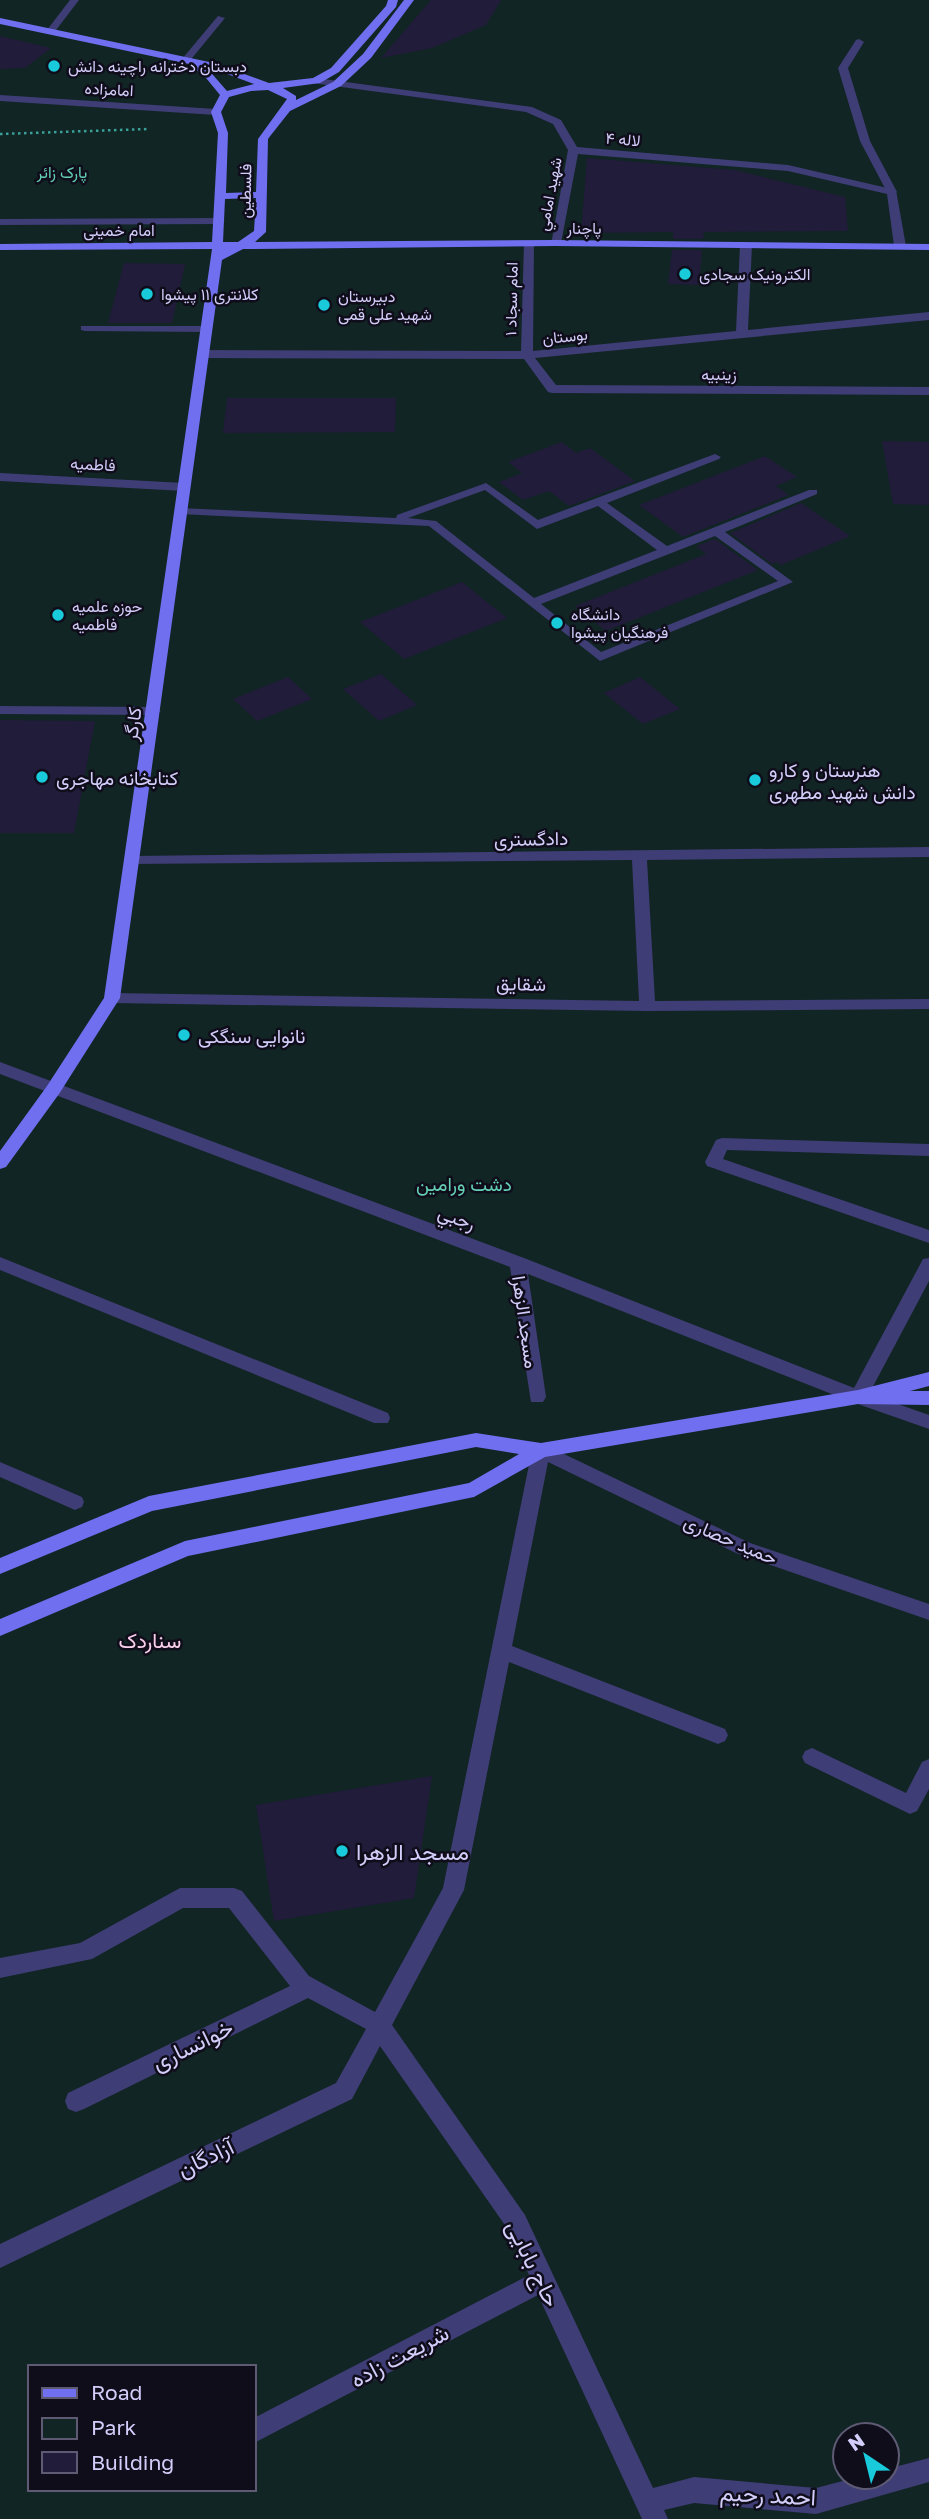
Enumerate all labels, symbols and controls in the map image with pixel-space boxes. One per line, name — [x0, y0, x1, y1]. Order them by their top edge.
place label: دبستان دخترانه راچینه دانش — [68, 56, 247, 78]
marker: دبستان دخترانه راچینه دانش — [46, 58, 62, 74]
street label: امامزاده — [84, 78, 134, 101]
street label: لاله ۴ — [605, 128, 641, 150]
street label: شهيد امامي — [532, 155, 570, 233]
park label: پارک زائر — [36, 162, 87, 184]
street label: فلسطین — [235, 164, 256, 218]
street label: پاچنار — [566, 218, 601, 240]
street label: امام خمینی — [83, 220, 155, 241]
street label: امام سجاد ۱ — [500, 262, 523, 336]
place label: الکترونیک سجادی — [699, 264, 810, 285]
marker: الکترونیک سجادی — [677, 266, 693, 282]
place label: کلانتری ۱۱ پیشوا — [161, 284, 258, 306]
marker: کلانتری ۱۱ پیشوا — [139, 286, 155, 302]
place label: دبیرستان شهید علی قمی — [338, 286, 432, 325]
marker: دبیرستان شهید علی قمی — [316, 297, 332, 313]
street label: بوستان — [541, 324, 589, 349]
street label: زينبيه — [701, 364, 737, 385]
street label: فاطميه — [70, 453, 116, 475]
place label: حوزه علمیه فاطمیه — [72, 596, 143, 634]
place label: دانشگاه فرهنگیان پیشوا — [571, 604, 668, 644]
marker: حوزه علمیه فاطمیه — [50, 607, 66, 623]
marker: دانشگاه فرهنگیان پیشوا — [549, 615, 565, 631]
street label: کارگر — [118, 706, 147, 744]
place label: هنرستان و کارو دانش شهید مطهری — [769, 758, 916, 804]
place label: کتابخانه مهاجری — [56, 766, 178, 790]
marker: کتابخانه مهاجری — [34, 769, 50, 785]
marker: هنرستان و کارو دانش شهید مطهری — [747, 772, 763, 788]
street label: دادگستری — [494, 826, 568, 851]
street label: شقايق — [496, 971, 546, 996]
place label: نانوایی سنگکی — [198, 1024, 305, 1048]
marker: نانوایی سنگکی — [176, 1027, 192, 1043]
park label: دشت ورامین — [416, 1172, 512, 1196]
street label: رجبي — [433, 1200, 479, 1239]
street label: مسجد الزهرا — [507, 1274, 544, 1370]
street label: حمید حصاری — [680, 1509, 781, 1570]
district label: سناردک — [119, 1627, 181, 1654]
place label: مسجد الزهرا — [356, 1837, 469, 1867]
marker: مسجد الزهرا — [334, 1843, 350, 1859]
street label: خوانساری — [147, 2012, 238, 2077]
street label: آزادگان — [172, 2131, 240, 2184]
street label: حاج بابایی — [498, 2215, 567, 2312]
street label: شریعت زاده — [345, 2317, 454, 2394]
legend — [28, 2365, 256, 2491]
text: Road — [91, 2379, 142, 2405]
text: Park — [91, 2414, 137, 2440]
north arrow — [831, 2421, 901, 2491]
text: N — [843, 2428, 868, 2455]
text: Building — [91, 2449, 174, 2475]
street label: احمد رحیم — [719, 2477, 817, 2512]

